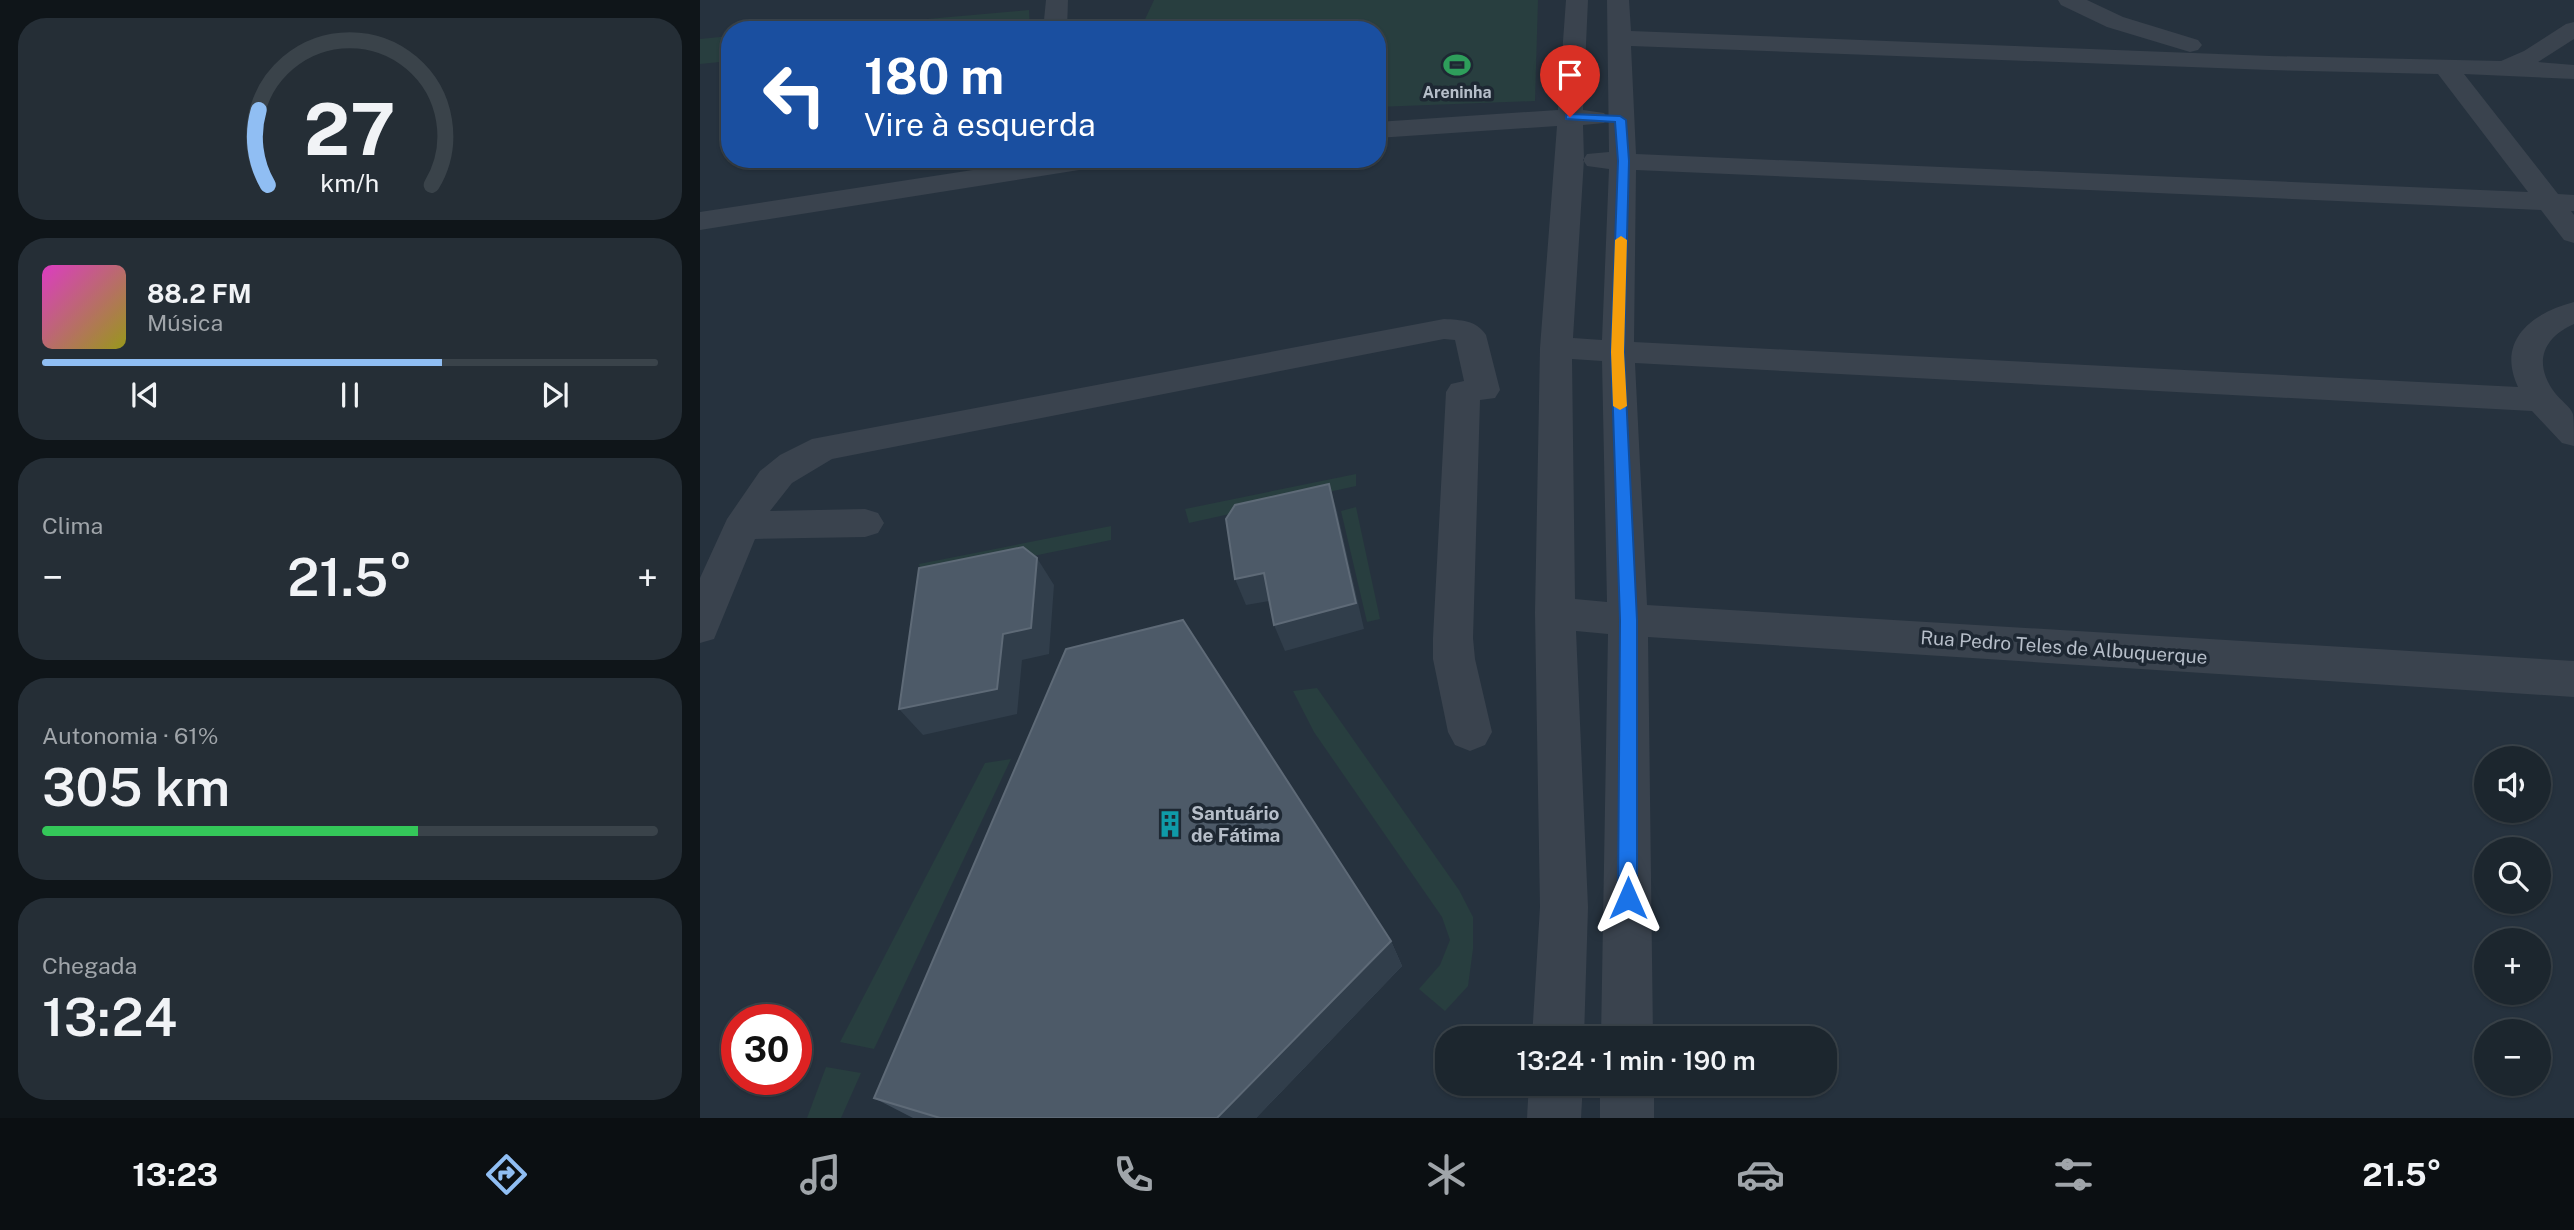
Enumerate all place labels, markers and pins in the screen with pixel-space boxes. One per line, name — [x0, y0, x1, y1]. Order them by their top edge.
pin — [1540, 45, 1600, 117]
sports icon: Areninha — [1442, 50, 1472, 80]
place label: Areninha — [1422, 83, 1492, 102]
place label: Santuário de Fátima — [1191, 802, 1280, 846]
building icon: Santuário de Fátima — [1155, 809, 1185, 839]

